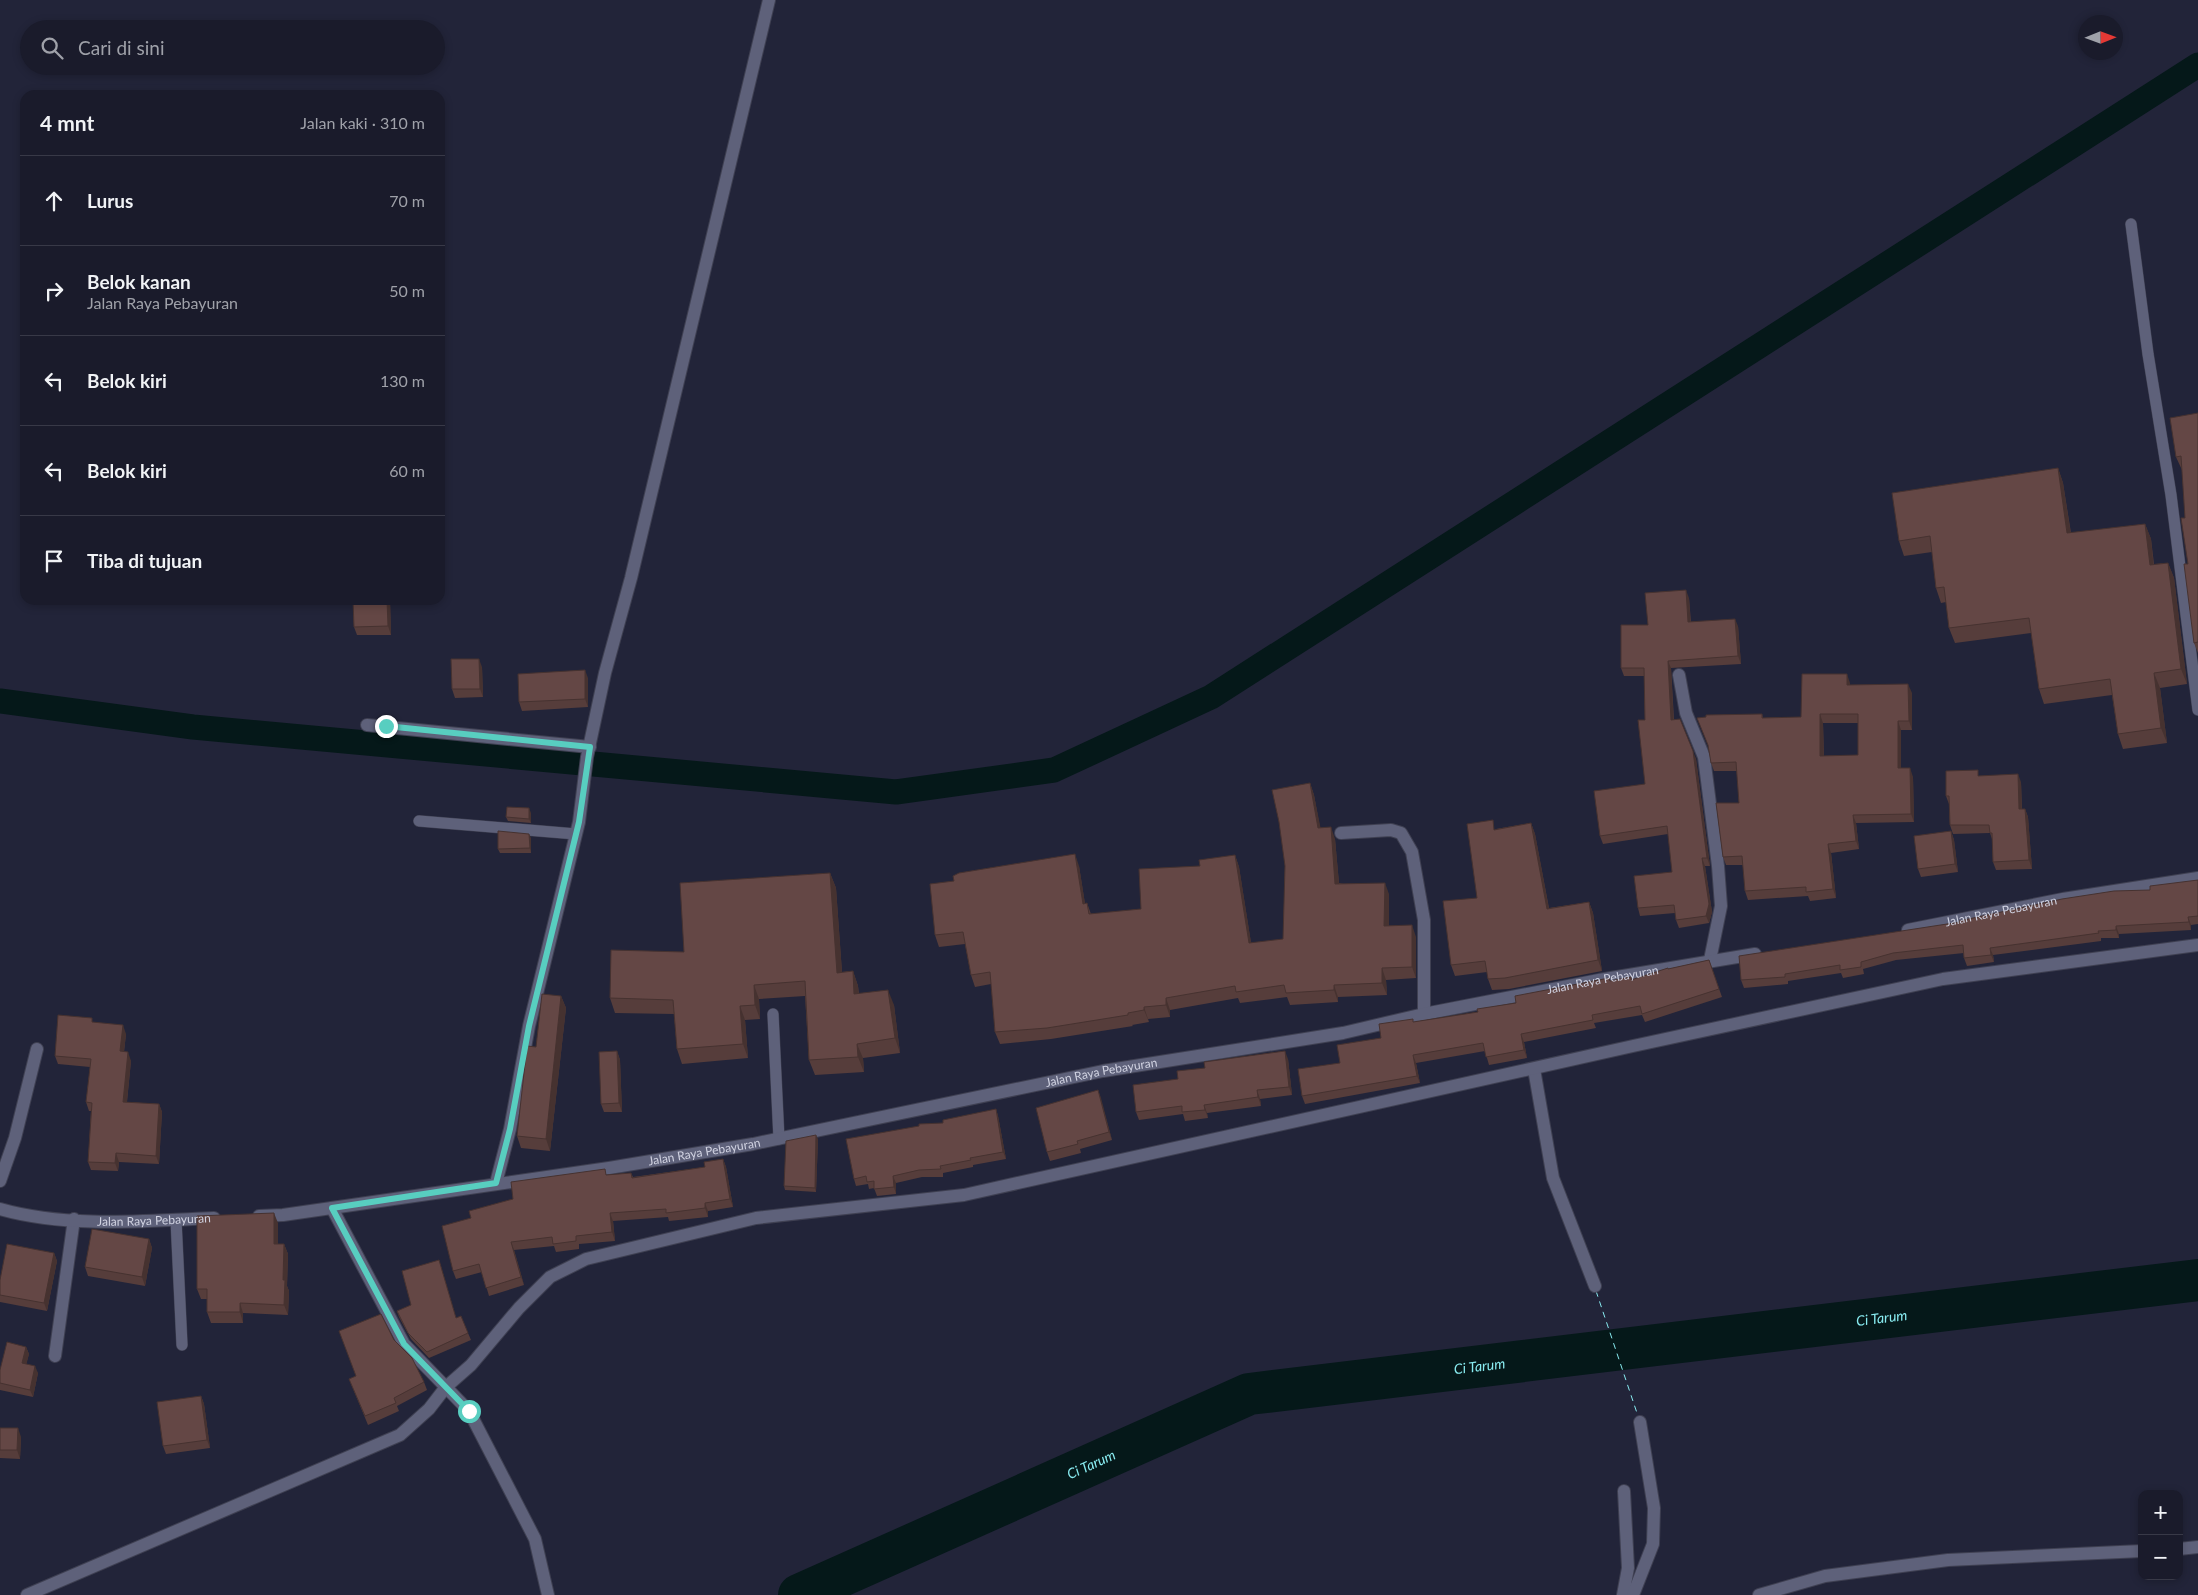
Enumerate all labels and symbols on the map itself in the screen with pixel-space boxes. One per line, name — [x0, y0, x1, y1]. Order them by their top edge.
north arrow — [2078, 15, 2123, 60]
route end — [375, 715, 398, 738]
street label: Jalan Raya Pebayuran — [1944, 892, 2058, 929]
street label: Jalan Raya Pebayuran — [1545, 962, 1660, 997]
street label: Jalan Raya Pebayuran — [1044, 1055, 1158, 1090]
street label: Jalan Raya Pebayuran — [647, 1135, 762, 1168]
street label: Jalan Raya Pebayuran — [97, 1210, 211, 1229]
water label: Ci Tarum — [1855, 1306, 1908, 1329]
water label: Ci Tarum — [1453, 1354, 1506, 1377]
route start — [458, 1400, 481, 1423]
water label: Ci Tarum — [1064, 1446, 1118, 1482]

